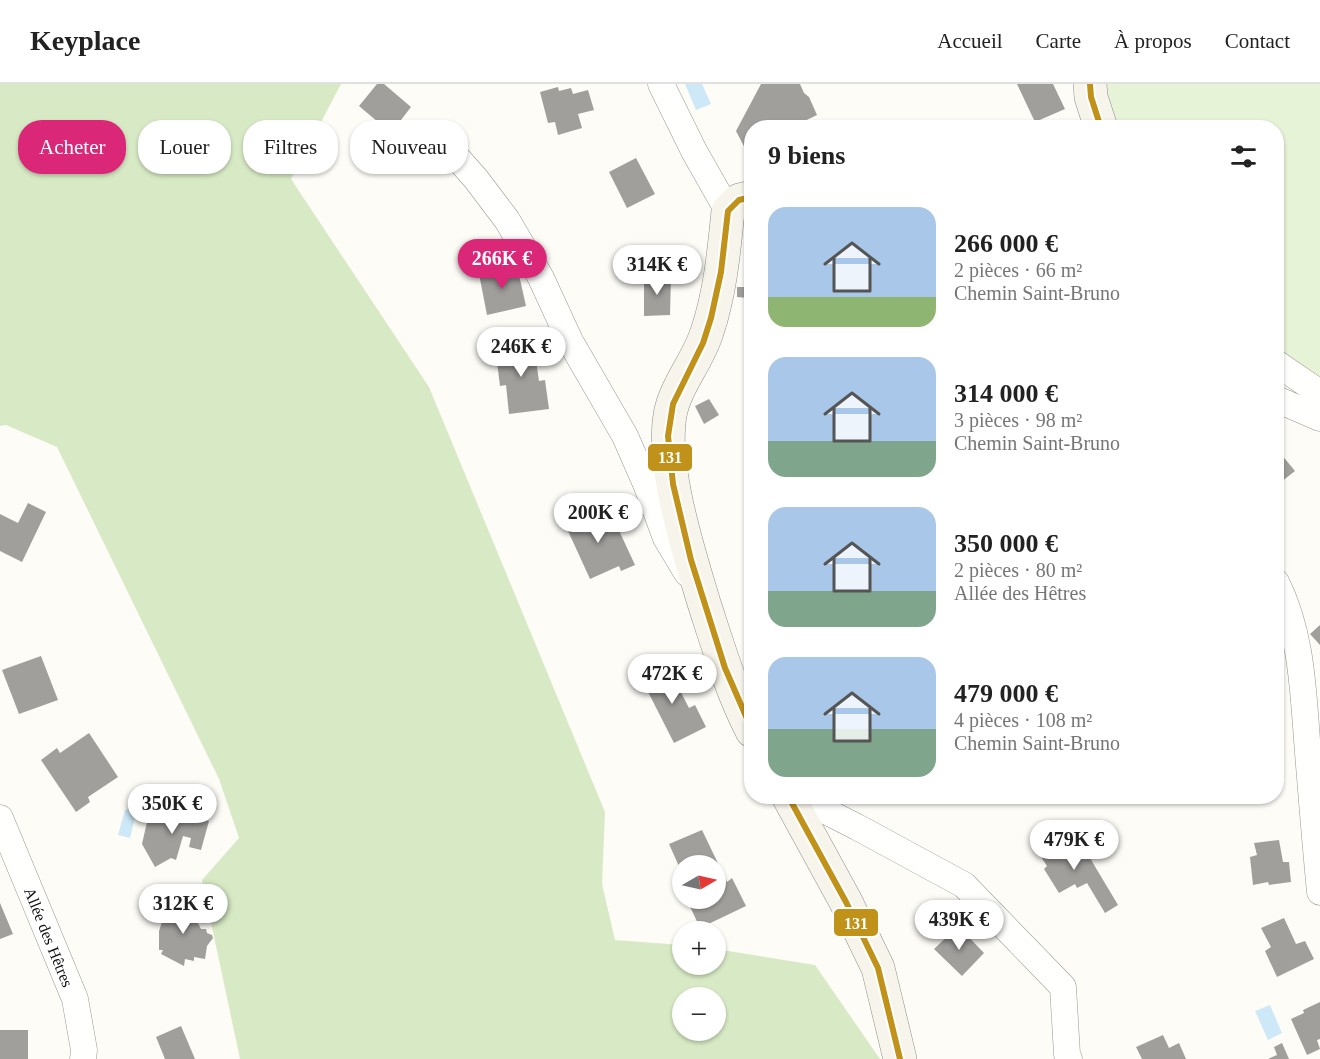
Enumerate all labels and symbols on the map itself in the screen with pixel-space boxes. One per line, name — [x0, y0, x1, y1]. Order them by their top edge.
pin: 266K € — [453, 239, 551, 290]
pin: 314K € — [608, 245, 706, 296]
pin: 246K € — [472, 327, 570, 378]
line badge: 131 — [647, 443, 693, 472]
text: 131 — [658, 449, 682, 466]
pin: 200K € — [549, 493, 647, 544]
pin: 472K € — [623, 654, 721, 705]
pin: 350K € — [123, 784, 221, 835]
pin: 479K € — [1025, 820, 1123, 871]
north arrow — [672, 855, 726, 909]
pin: 312K € — [134, 884, 232, 935]
street label: Allée des Hêtres — [21, 885, 76, 989]
pin: 439K € — [910, 900, 1008, 951]
line badge: 131 — [833, 908, 879, 937]
text: 131 — [844, 915, 868, 932]

